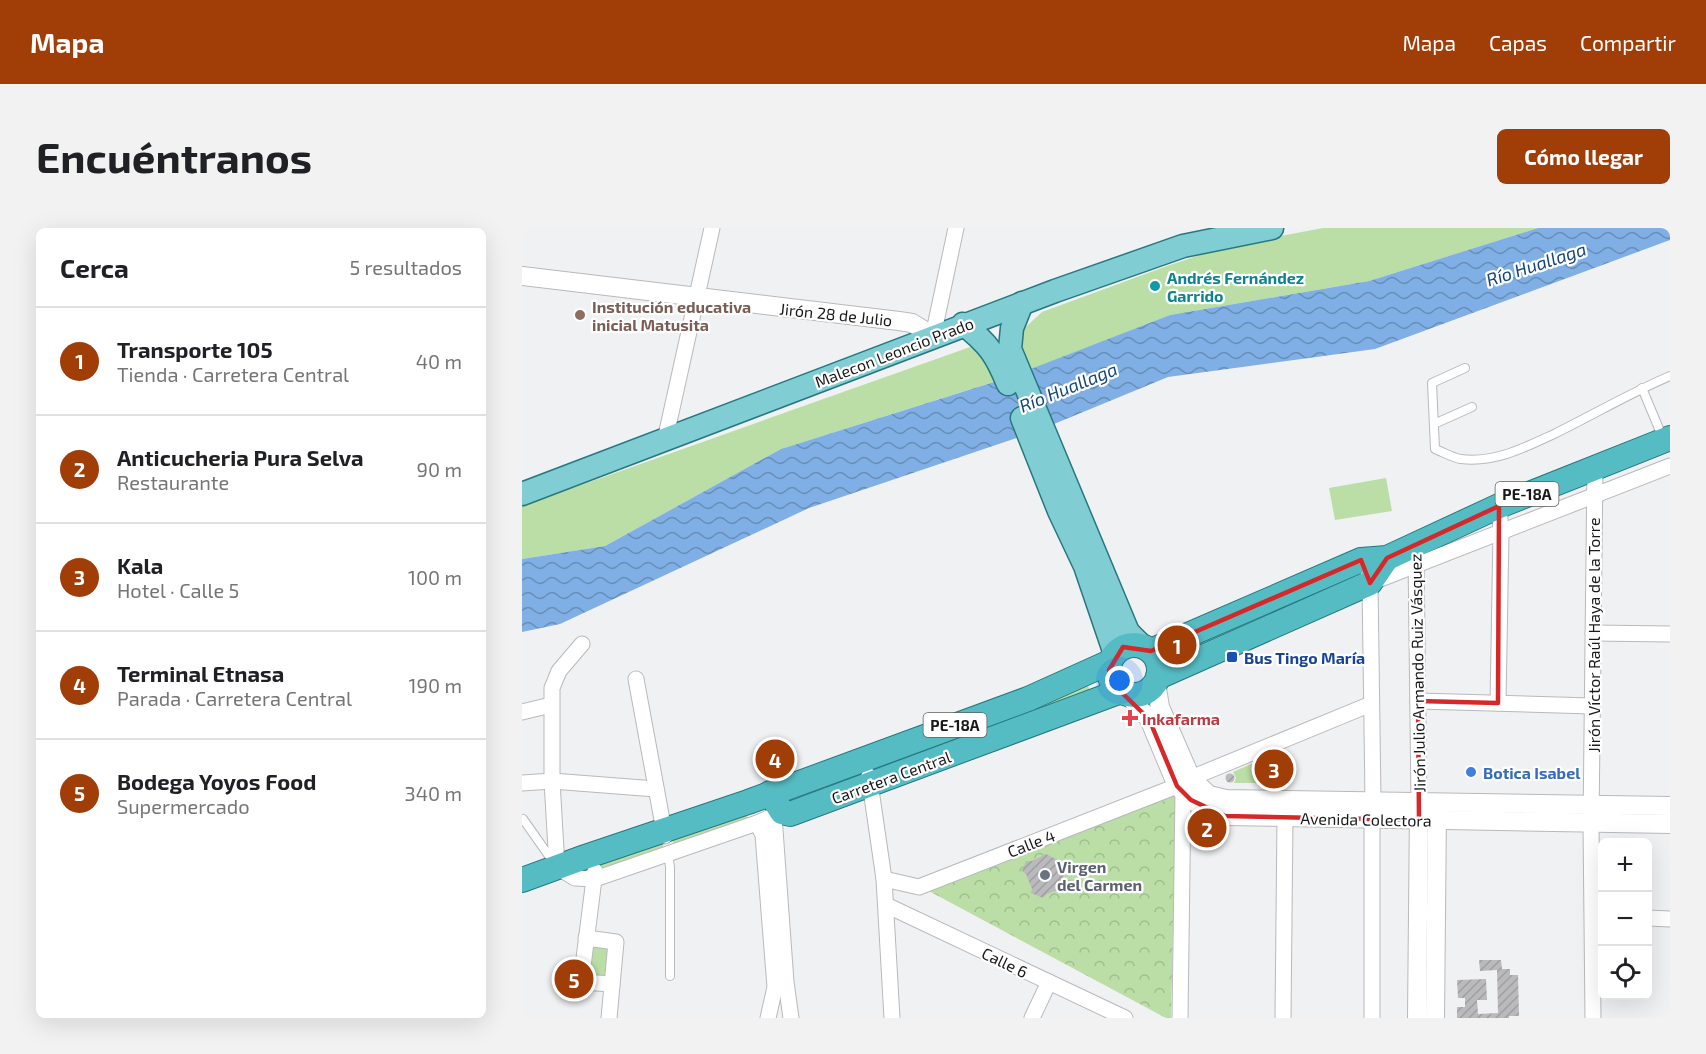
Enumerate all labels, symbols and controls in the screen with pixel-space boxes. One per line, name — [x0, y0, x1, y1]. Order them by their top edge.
text: Mapa — [30, 25, 104, 59]
text: Mapa — [1402, 30, 1456, 55]
text: Capas — [1489, 30, 1547, 55]
text: Compartir — [1580, 30, 1676, 55]
button: Cómo llegar — [1497, 129, 1670, 184]
text: Encuéntranos — [36, 131, 312, 181]
water label: Río Huallaga — [1483, 238, 1589, 290]
text: Cerca — [60, 252, 129, 283]
text: 5 resultados — [349, 255, 462, 279]
place label: Andrés Fernández Garrido — [1167, 268, 1304, 305]
marker: Andrés Fernández Garrido — [1148, 279, 1162, 293]
place label: Institución educativa inicial Matusita — [592, 297, 751, 334]
street label: Jirón 28 de Julio — [779, 299, 893, 329]
marker: Institución educativa inicial Matusita — [573, 308, 587, 322]
street label: Malecon Leoncio Prado — [812, 313, 976, 391]
text: Transporte 105 — [117, 336, 273, 362]
text: 1 — [75, 349, 84, 373]
text: 40 m — [416, 349, 462, 373]
water label: Río Huallaga — [1016, 357, 1120, 417]
text: Tienda · Carretera Central — [117, 362, 349, 386]
text: Anticucheria Pura Selva — [117, 444, 364, 470]
text: 2 — [74, 457, 85, 481]
text: 90 m — [417, 457, 462, 481]
text: Restaurante — [117, 470, 229, 494]
road number: PE-18A — [1496, 482, 1558, 506]
street label: Jirón Víctor Raúl Haya de la Torre — [1584, 517, 1603, 753]
text: Kala — [117, 552, 163, 578]
street label: Jirón Julio Armando Ruiz Vásquez — [1405, 554, 1429, 792]
text: 3 — [74, 565, 85, 589]
text: 100 m — [408, 565, 462, 589]
text: Hotel · Calle 5 — [117, 578, 239, 602]
pin: 1 — [1158, 622, 1196, 668]
place label: Bus Tingo María — [1244, 648, 1365, 667]
marker: Bus Tingo María — [1225, 650, 1239, 664]
text: Terminal Etnasa — [117, 660, 284, 686]
your location — [1105, 666, 1134, 695]
text: 4 — [73, 673, 86, 697]
text: 190 m — [409, 673, 462, 697]
text: Parada · Carretera Central — [117, 686, 352, 710]
place label: Inkafarma — [1142, 709, 1220, 728]
marker: Inkafarma — [1123, 711, 1137, 725]
road number: PE-18A — [924, 713, 986, 737]
pin: 4 — [756, 736, 794, 782]
pin: 3 — [1254, 746, 1293, 792]
street label: Carretera Central — [829, 747, 954, 807]
place label: Botica Isabel — [1483, 763, 1581, 782]
marker: Botica Isabel — [1464, 765, 1478, 779]
text: Bodega Yoyos Food — [117, 768, 316, 794]
text: 5 — [74, 781, 85, 805]
text: 340 m — [405, 781, 462, 805]
text: Supermercado — [117, 794, 250, 818]
pin: 2 — [1188, 806, 1226, 850]
street label: Avenida Colectora — [1300, 808, 1432, 830]
street label: Calle 4 — [1005, 825, 1058, 861]
map controls — [1598, 838, 1652, 1000]
button: + — [1598, 838, 1652, 892]
place label: Virgen del Carmen — [1057, 857, 1142, 894]
marker: Virgen del Carmen — [1038, 868, 1052, 882]
button: − — [1598, 892, 1652, 946]
street label: Calle 6 — [979, 943, 1031, 981]
button: locate — [1598, 946, 1652, 1000]
pin: 5 — [554, 956, 594, 1002]

